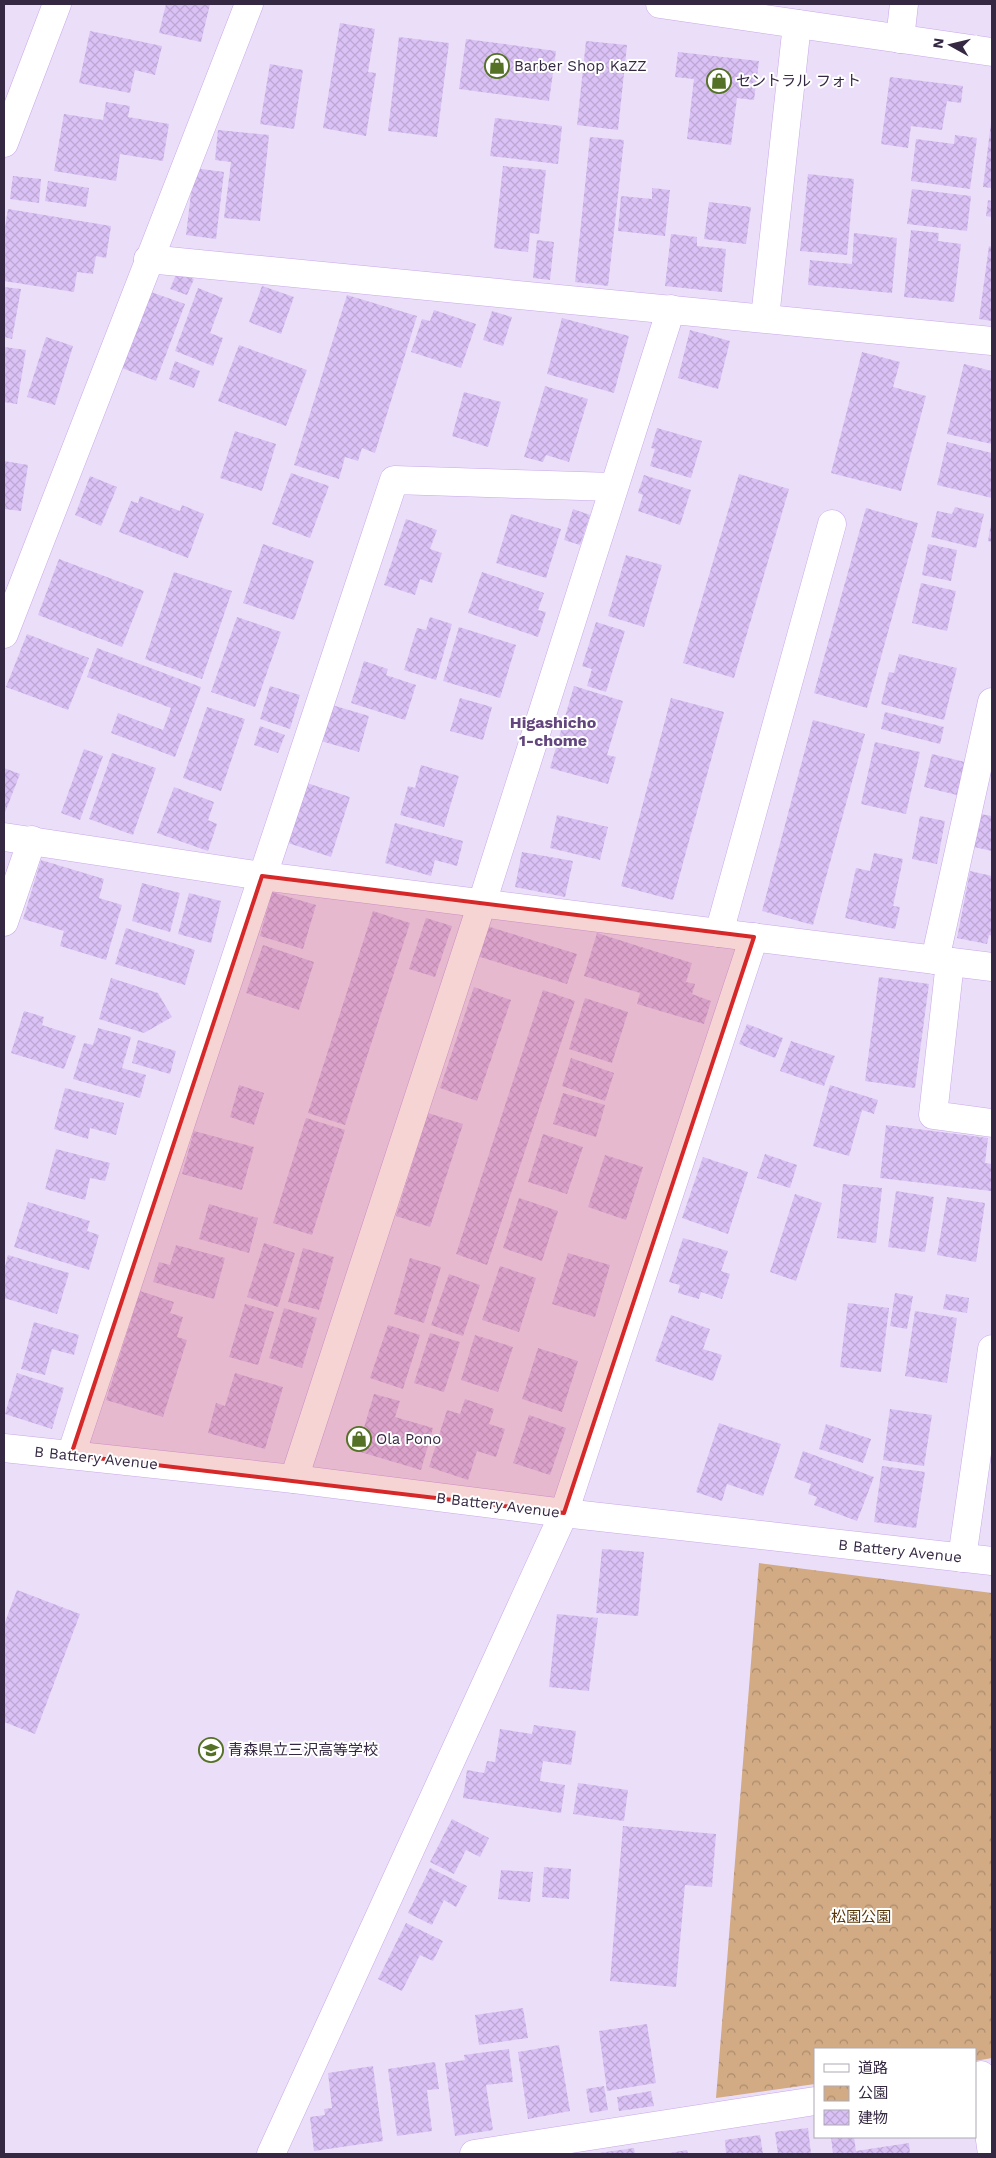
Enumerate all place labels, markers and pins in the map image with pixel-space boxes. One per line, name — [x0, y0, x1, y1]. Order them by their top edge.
shop icon: Barber Shop KaZZ — [484, 53, 510, 79]
place label: Barber Shop KaZZ — [514, 57, 647, 75]
shop icon: セントラル フォト — [706, 68, 732, 94]
place label: セントラル フォト — [736, 72, 861, 90]
shop icon: Ola Pono — [346, 1426, 372, 1452]
place label: Ola Pono — [376, 1430, 441, 1448]
school or university icon: 青森県立三沢高等学校 — [198, 1737, 224, 1763]
place label: 青森県立三沢高等学校 — [228, 1741, 378, 1759]

